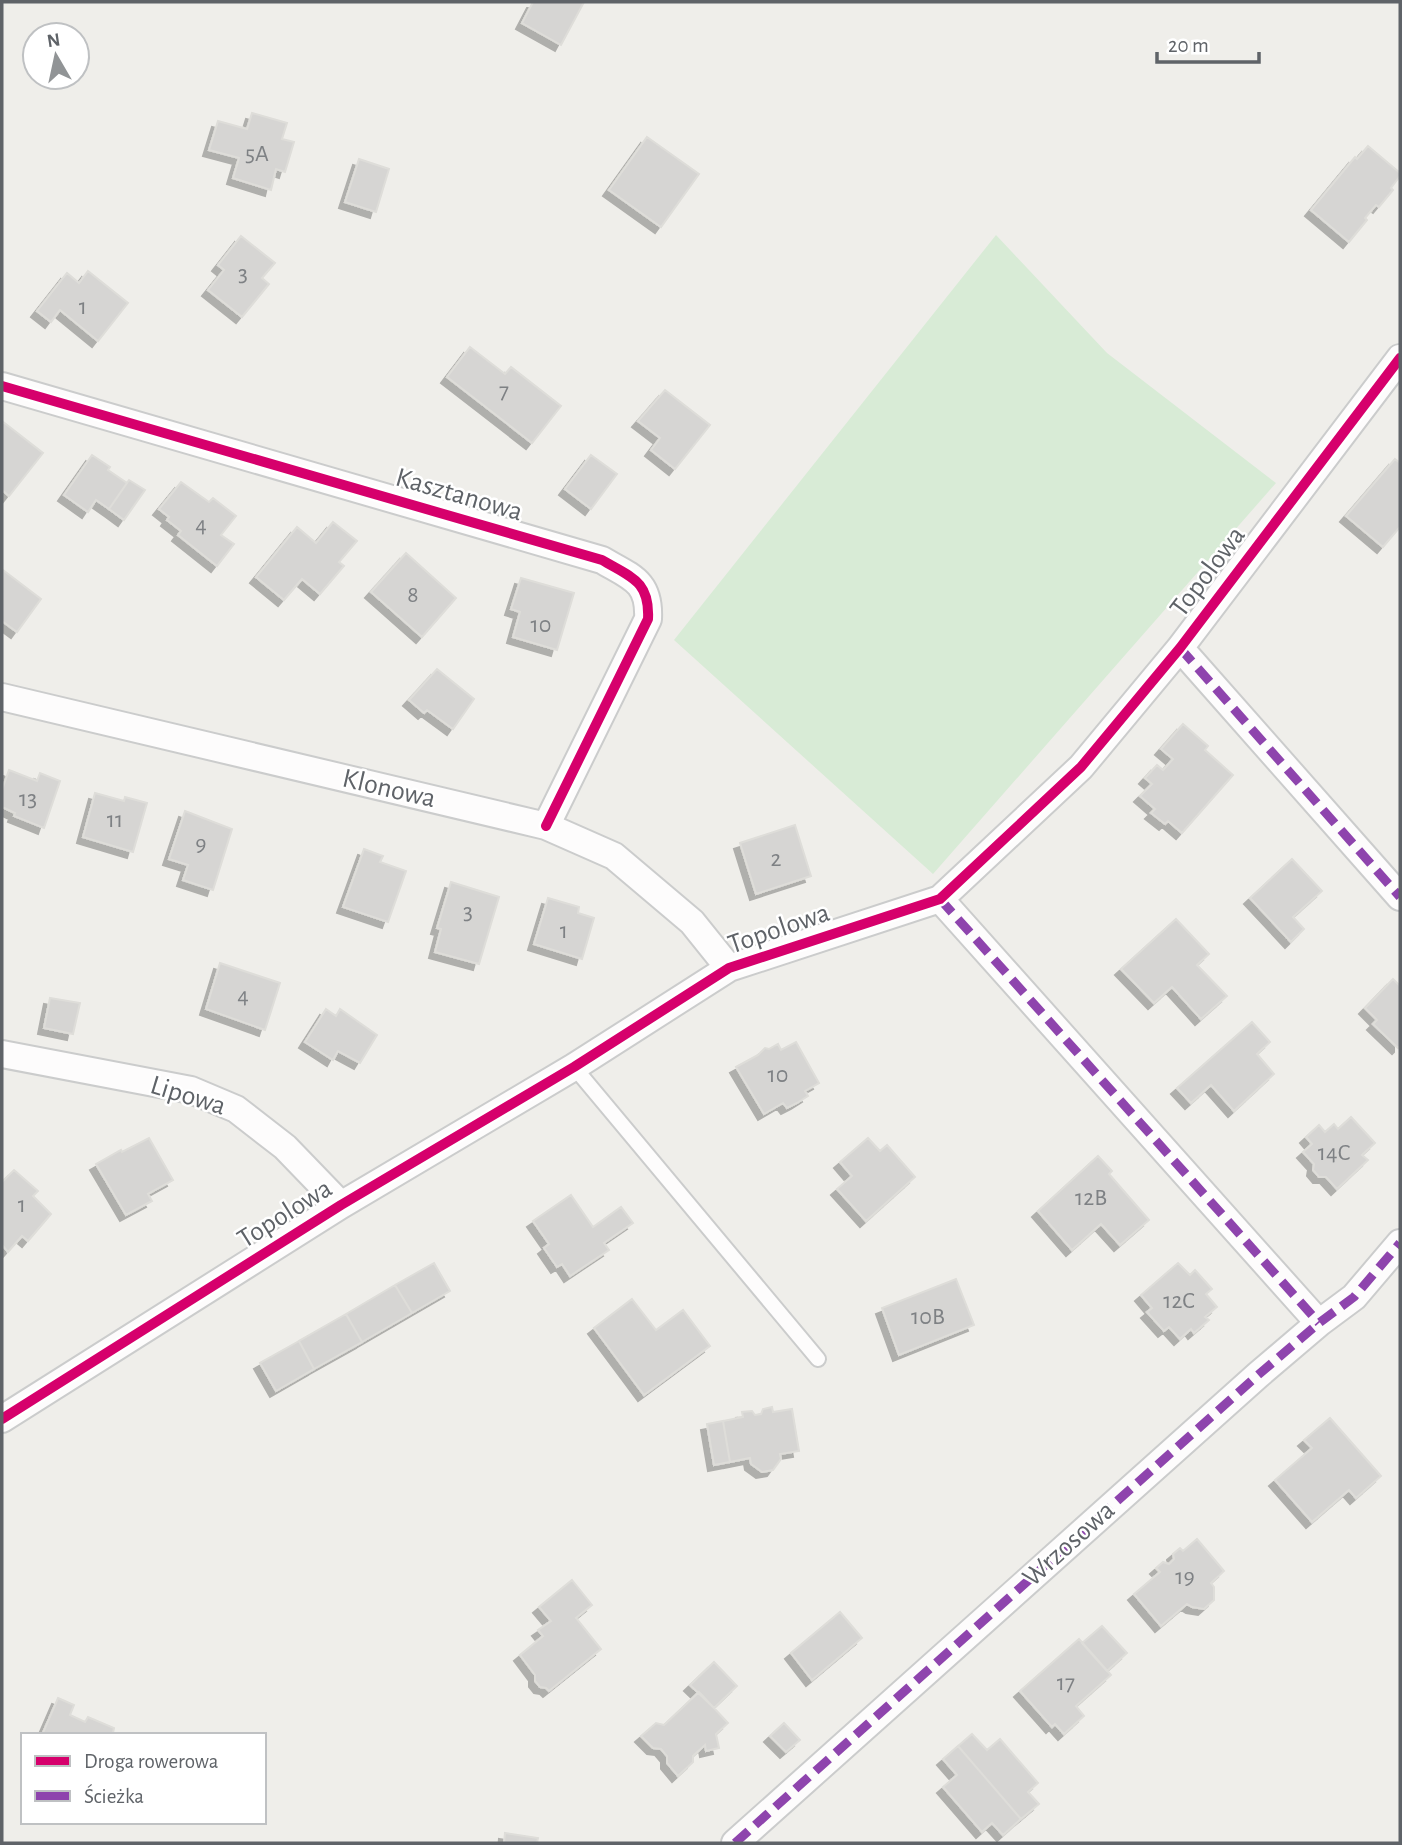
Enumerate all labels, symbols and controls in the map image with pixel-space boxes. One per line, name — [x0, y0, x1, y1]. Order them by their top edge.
north arrow — [21, 21, 91, 91]
scale bar — [1157, 21, 1258, 65]
text: N — [46, 30, 62, 51]
text: 20 m — [1168, 35, 1209, 56]
house number: 5A — [245, 142, 269, 166]
house number: 3 — [238, 262, 248, 286]
house number: 1 — [79, 295, 87, 319]
house number: 7 — [499, 379, 509, 403]
street label: Kasztanowa — [392, 464, 526, 526]
house number: 4 — [195, 513, 207, 537]
street label: Topolowa — [1165, 521, 1251, 622]
house number: 8 — [407, 583, 419, 607]
house number: 10 — [531, 613, 551, 637]
street label: Klonowa — [340, 765, 438, 813]
house number: 13 — [19, 787, 37, 811]
house number: 11 — [107, 808, 123, 832]
house number: 9 — [195, 832, 207, 856]
house number: 2 — [771, 847, 782, 871]
street label: Topolowa — [725, 899, 833, 959]
house number: 3 — [463, 900, 473, 924]
house number: 1 — [560, 919, 568, 943]
house number: 4 — [237, 984, 249, 1008]
house number: 10 — [768, 1063, 788, 1087]
street label: Lipowa — [147, 1071, 229, 1121]
house number: 14C — [1318, 1141, 1350, 1165]
street label: Topolowa — [233, 1174, 337, 1254]
house number: 12B — [1075, 1186, 1107, 1210]
house number: 1 — [18, 1193, 26, 1217]
house number: 12C — [1163, 1289, 1195, 1313]
house number: 10B — [911, 1305, 945, 1329]
street label: Wrzosowa — [1018, 1496, 1120, 1592]
house number: 19 — [1175, 1565, 1195, 1589]
house number: 17 — [1057, 1671, 1075, 1695]
legend — [21, 1733, 266, 1824]
text: Droga rowerowa — [84, 1751, 219, 1772]
text: Ścieżka — [84, 1783, 144, 1807]

